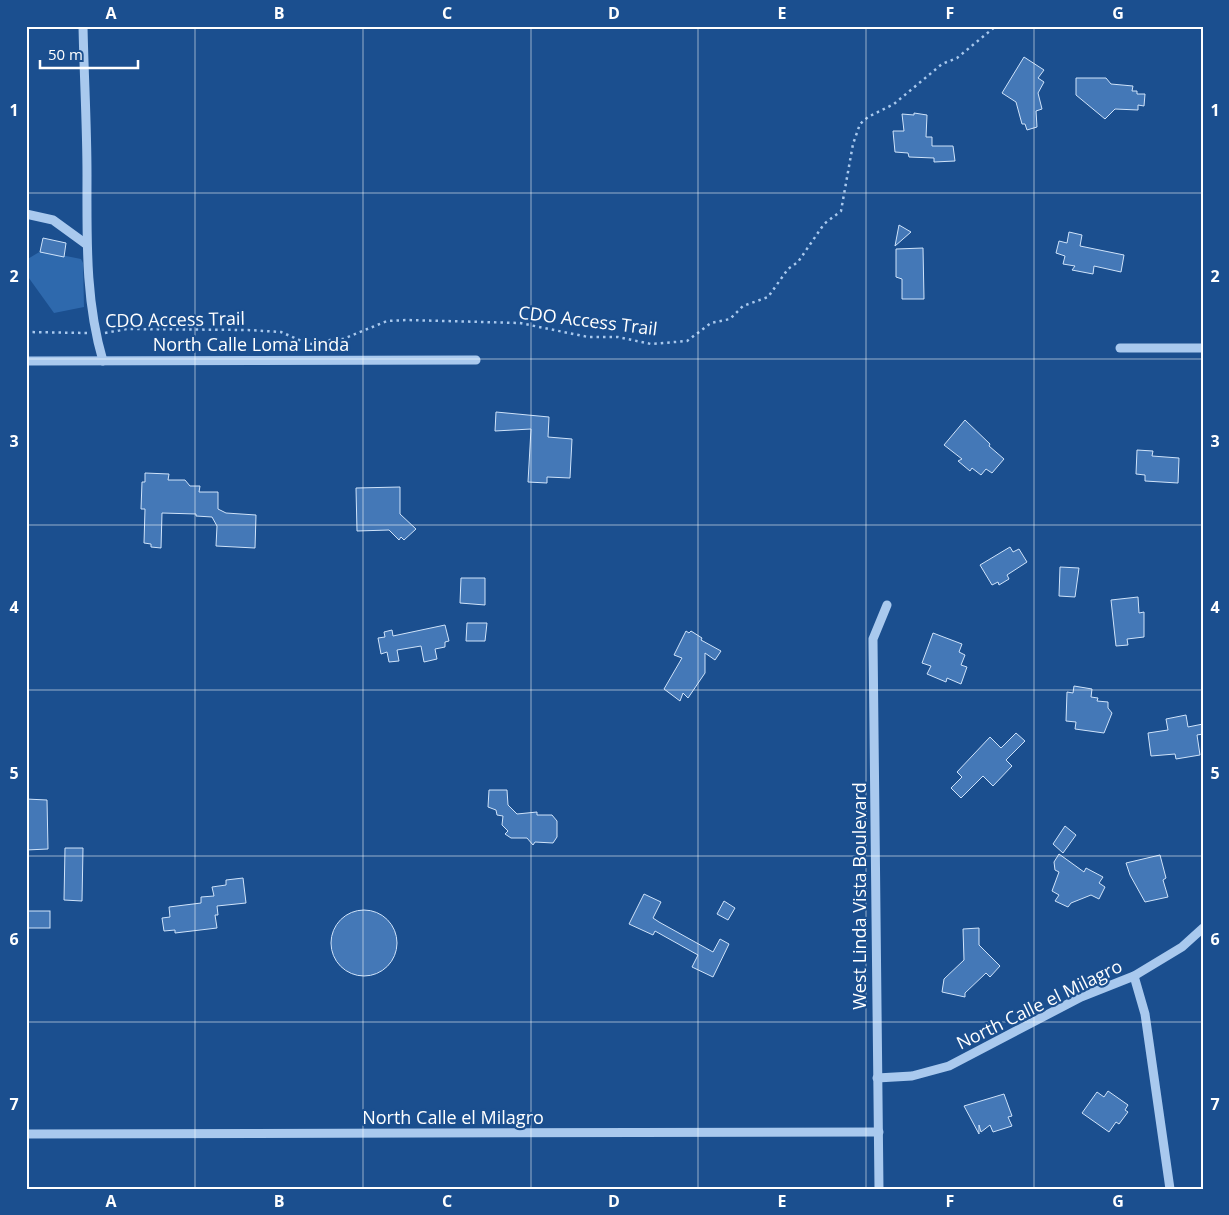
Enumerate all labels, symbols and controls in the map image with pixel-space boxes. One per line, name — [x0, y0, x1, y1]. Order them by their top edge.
text: A — [105, 2, 117, 24]
text: B — [274, 2, 284, 24]
text: C — [442, 2, 452, 24]
text: D — [608, 2, 620, 24]
text: E — [778, 2, 787, 24]
text: F — [946, 2, 954, 24]
text: G — [1112, 2, 1124, 24]
scale bar — [40, 38, 138, 70]
text: 50 m — [48, 44, 83, 64]
text: 1 — [9, 99, 19, 121]
text: 1 — [1210, 99, 1220, 121]
text: 2 — [9, 265, 19, 287]
text: 2 — [1210, 265, 1220, 287]
street label: CDO Access Trail — [517, 300, 659, 340]
street label: CDO Access Trail — [105, 306, 245, 332]
street label: North Calle Loma Linda — [153, 332, 349, 356]
text: 3 — [9, 430, 19, 452]
text: 3 — [1210, 430, 1220, 452]
text: 4 — [9, 596, 19, 618]
text: 4 — [1210, 596, 1220, 618]
text: 5 — [9, 762, 19, 784]
text: 5 — [1210, 762, 1220, 784]
street label: West Linda Vista Boulevard — [847, 782, 871, 1010]
text: 6 — [9, 928, 19, 950]
text: 6 — [1210, 928, 1220, 950]
street label: North Calle el Milagro — [952, 953, 1126, 1055]
text: 7 — [9, 1093, 19, 1115]
text: 7 — [1210, 1093, 1220, 1115]
street label: North Calle el Milagro — [362, 1105, 544, 1129]
text: A — [105, 1190, 117, 1212]
text: B — [274, 1190, 284, 1212]
text: C — [442, 1190, 452, 1212]
text: D — [608, 1190, 620, 1212]
text: E — [778, 1190, 787, 1212]
text: F — [946, 1190, 954, 1212]
text: G — [1112, 1190, 1124, 1212]

